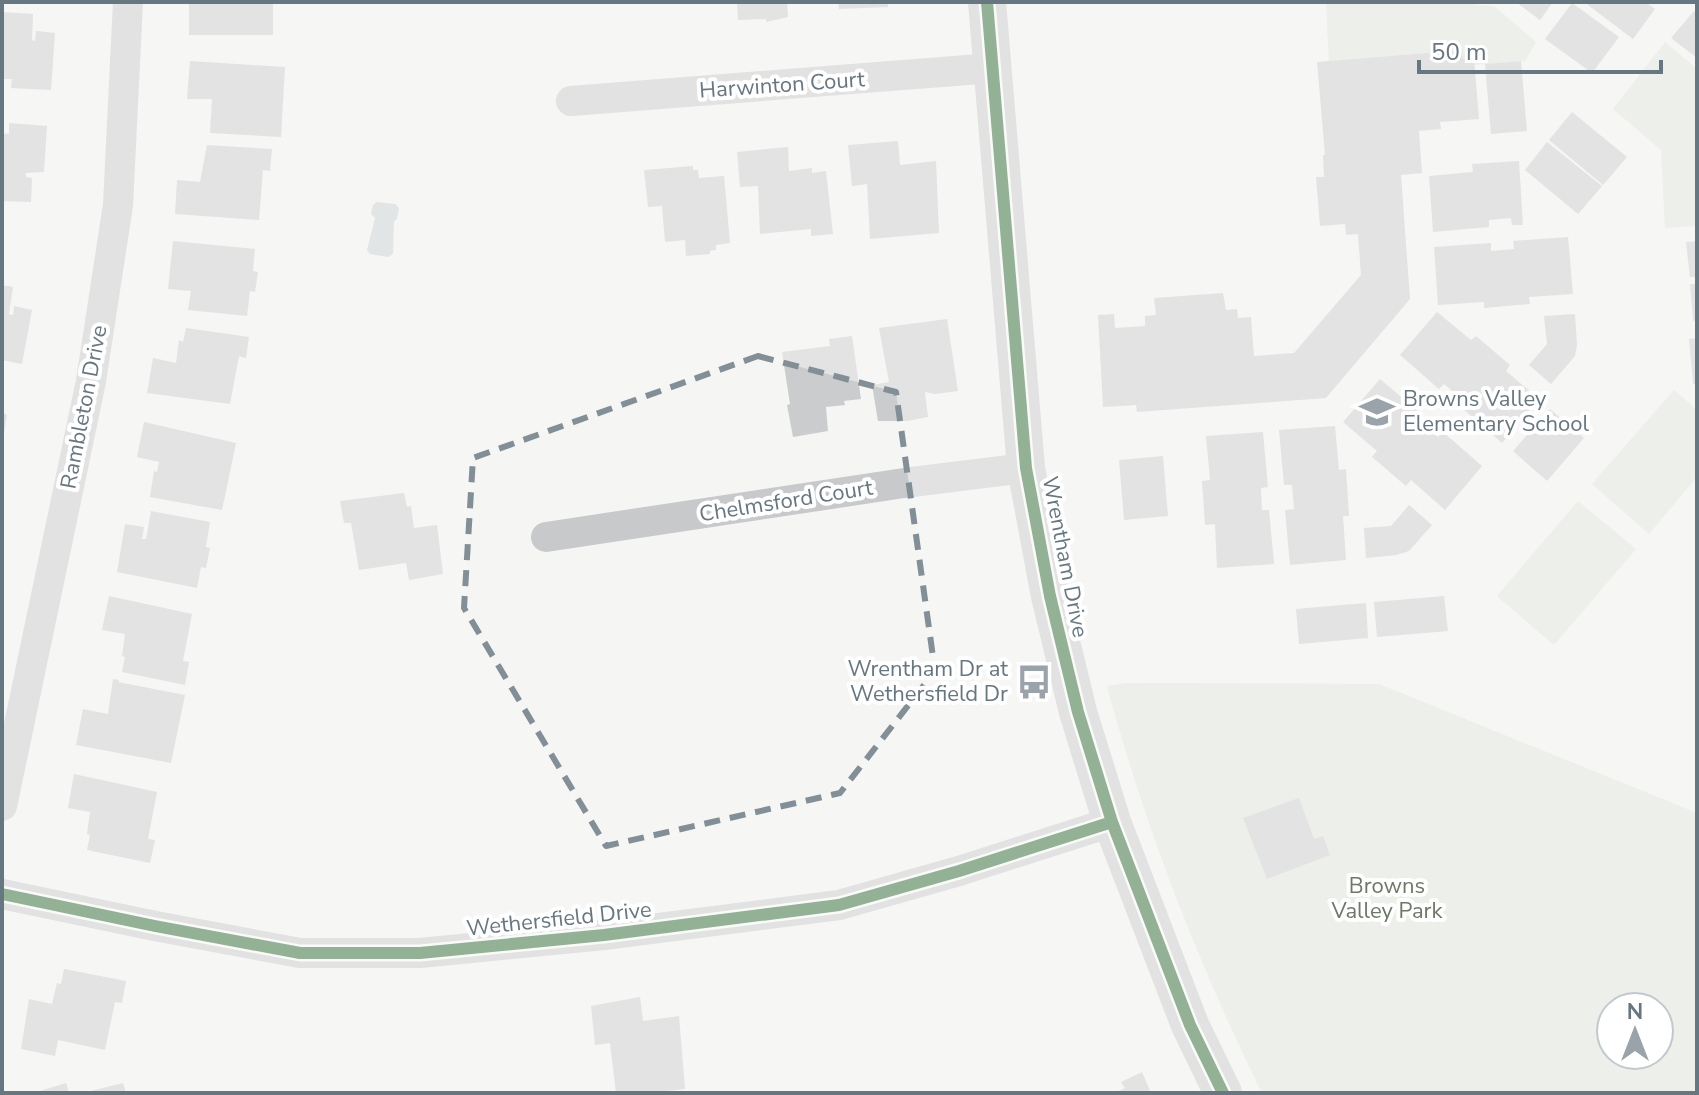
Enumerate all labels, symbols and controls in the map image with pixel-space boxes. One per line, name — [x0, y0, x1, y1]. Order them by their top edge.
scale bar — [1419, 24, 1661, 74]
text: 50 m — [1431, 36, 1487, 68]
street label: Harwinton Court — [698, 64, 866, 106]
street label: Rambleton Drive — [53, 323, 115, 491]
place label: Browns Valley Elementary School — [1403, 384, 1589, 439]
school or university icon: Browns Valley Elementary School — [1358, 393, 1396, 431]
street label: Chelmsford Court — [697, 472, 875, 530]
street label: Wrentham Drive — [1035, 474, 1095, 640]
place label: Wrentham Dr at Wethersfield Dr — [848, 654, 1008, 709]
bus stop icon: Wrentham Dr at Wethersfield Dr — [1015, 663, 1053, 701]
park label: Browns Valley Park — [1331, 871, 1443, 926]
street label: Wethersfield Drive — [465, 894, 653, 944]
north arrow — [1595, 991, 1675, 1071]
text: N — [1627, 997, 1643, 1027]

